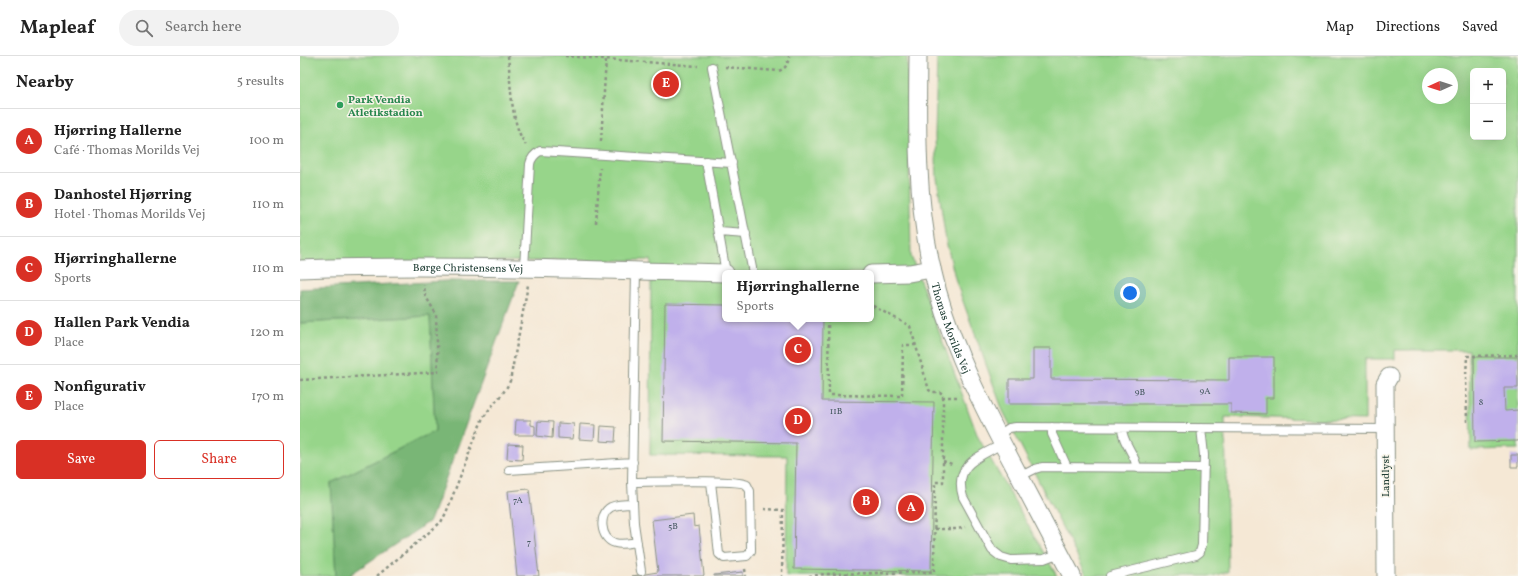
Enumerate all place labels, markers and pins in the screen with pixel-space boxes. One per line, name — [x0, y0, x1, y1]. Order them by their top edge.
pin: E — [653, 69, 679, 99]
place label: Park Vendia Atletikstadion — [348, 93, 423, 121]
marker: Park Vendia Atletikstadion — [335, 100, 345, 110]
pin: C — [785, 335, 811, 365]
pin: D — [785, 406, 811, 436]
pin: B — [853, 487, 879, 517]
pin: A — [898, 493, 924, 523]

